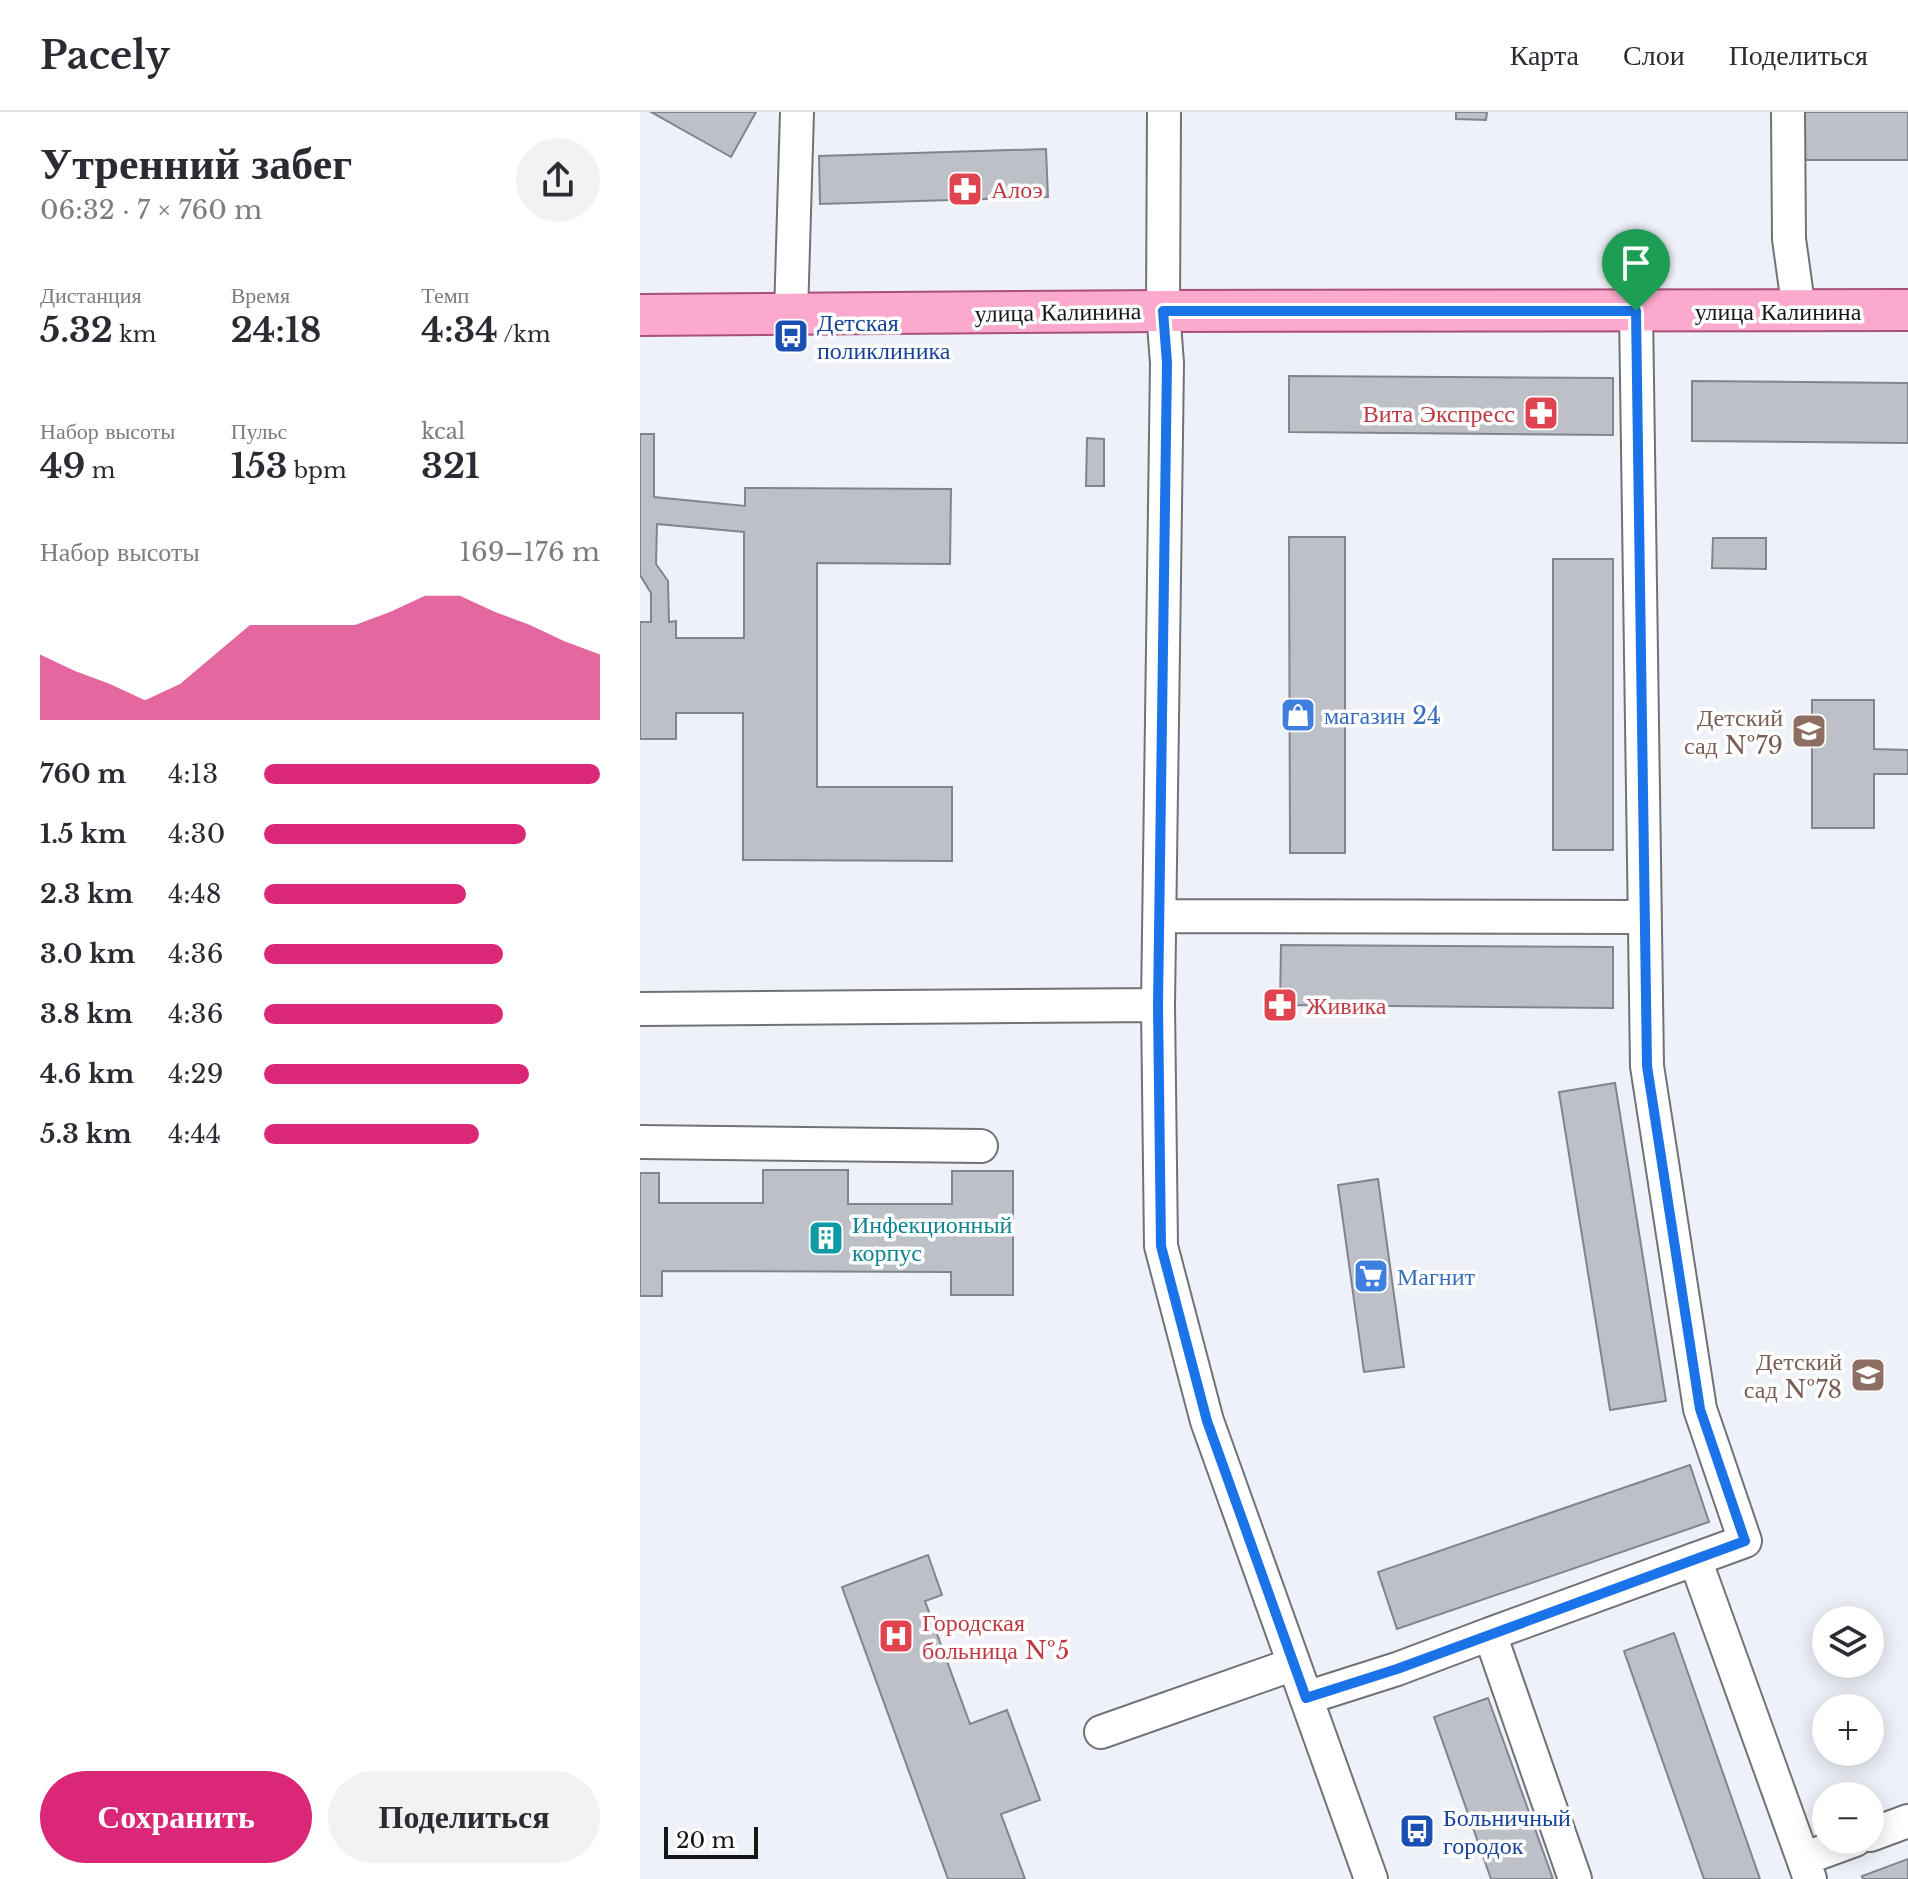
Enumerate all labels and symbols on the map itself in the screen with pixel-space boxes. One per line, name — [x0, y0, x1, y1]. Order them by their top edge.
pharmacy icon: Алоэ — [946, 170, 984, 208]
place label: Алоэ — [991, 175, 1043, 204]
pin — [1602, 229, 1670, 311]
street label: улица Калинина — [974, 296, 1142, 328]
street label: улица Калинина — [1695, 297, 1862, 326]
place label: Детская поликлиника — [817, 308, 951, 365]
bus stop icon: Детская поликлиника — [772, 317, 810, 355]
pharmacy icon: Вита Экспресс — [1522, 394, 1560, 432]
place label: Вита Экспресс — [1363, 399, 1515, 428]
shop icon: магазин 24 — [1279, 696, 1317, 734]
place label: магазин 24 — [1324, 701, 1441, 730]
place label: Детский сад №79 — [1684, 703, 1783, 760]
school or university icon: Детский сад №79 — [1790, 712, 1828, 750]
pharmacy icon: Живика — [1261, 986, 1299, 1024]
place label: Живика — [1306, 991, 1387, 1020]
place label: Инфекционный корпус — [852, 1210, 1013, 1267]
building icon: Инфекционный корпус — [807, 1219, 845, 1257]
supermarket icon: Магнит — [1352, 1257, 1390, 1295]
place label: Магнит — [1397, 1262, 1476, 1291]
place label: Детский сад №78 — [1744, 1347, 1842, 1404]
school or university icon: Детский сад №78 — [1849, 1356, 1887, 1394]
place label: Городская больница №5 — [922, 1608, 1069, 1665]
hospital icon: Городская больница №5 — [877, 1617, 915, 1655]
place label: Больничный городок — [1443, 1803, 1571, 1860]
bus stop icon: Больничный городок — [1398, 1812, 1436, 1850]
scale bar — [664, 1823, 758, 1859]

